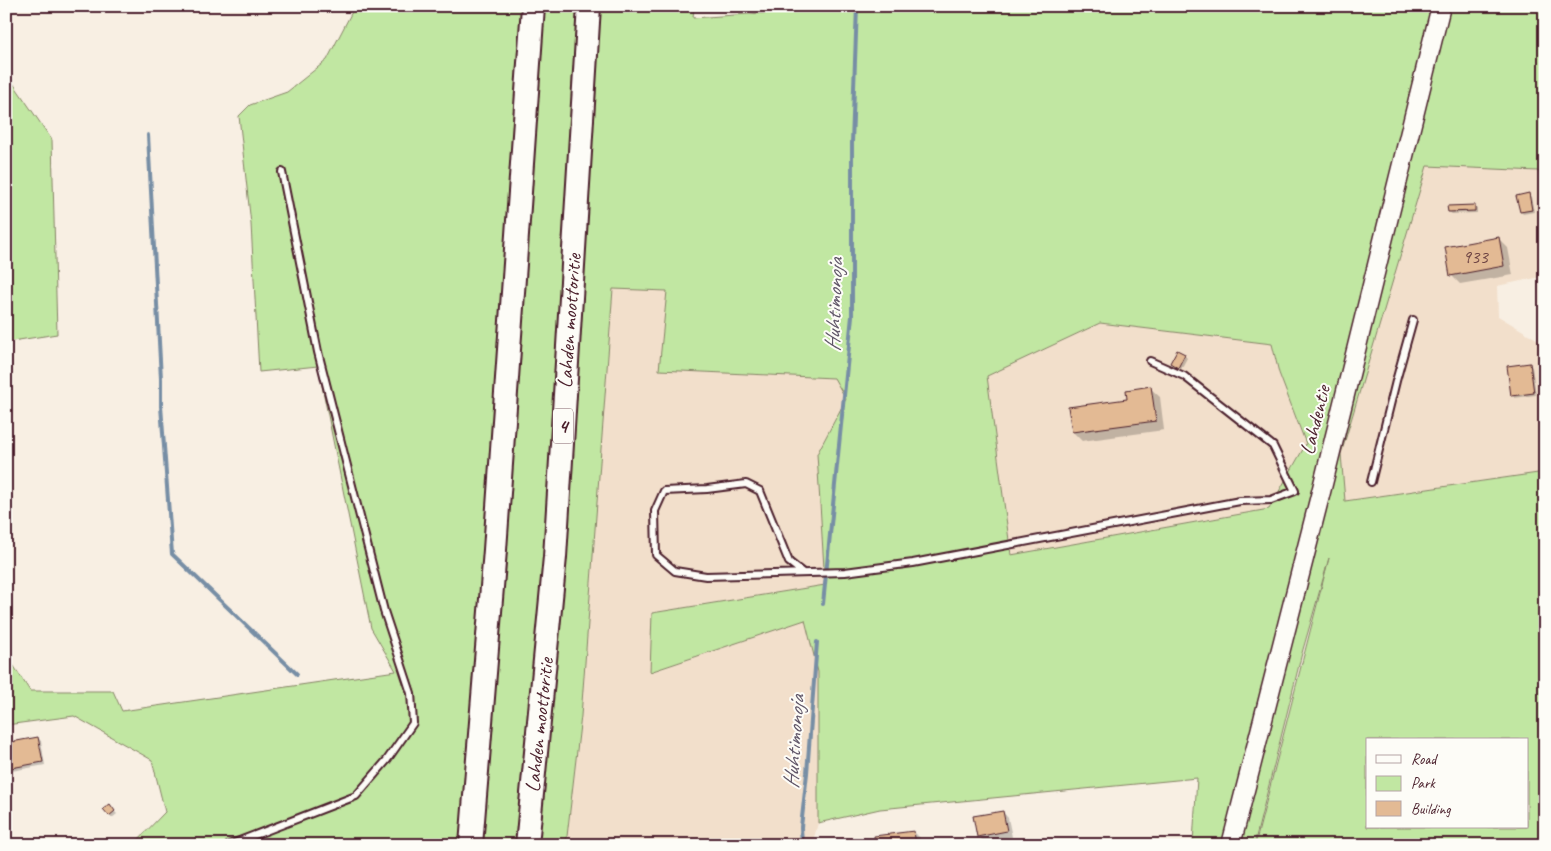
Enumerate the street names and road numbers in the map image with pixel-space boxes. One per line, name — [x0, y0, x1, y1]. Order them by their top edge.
street label: Lahden moottoritie — [551, 252, 587, 389]
street label: Lahdentie — [1294, 381, 1337, 457]
road number: 4 — [553, 408, 573, 444]
street label: Lahden moottoritie — [519, 656, 559, 793]

